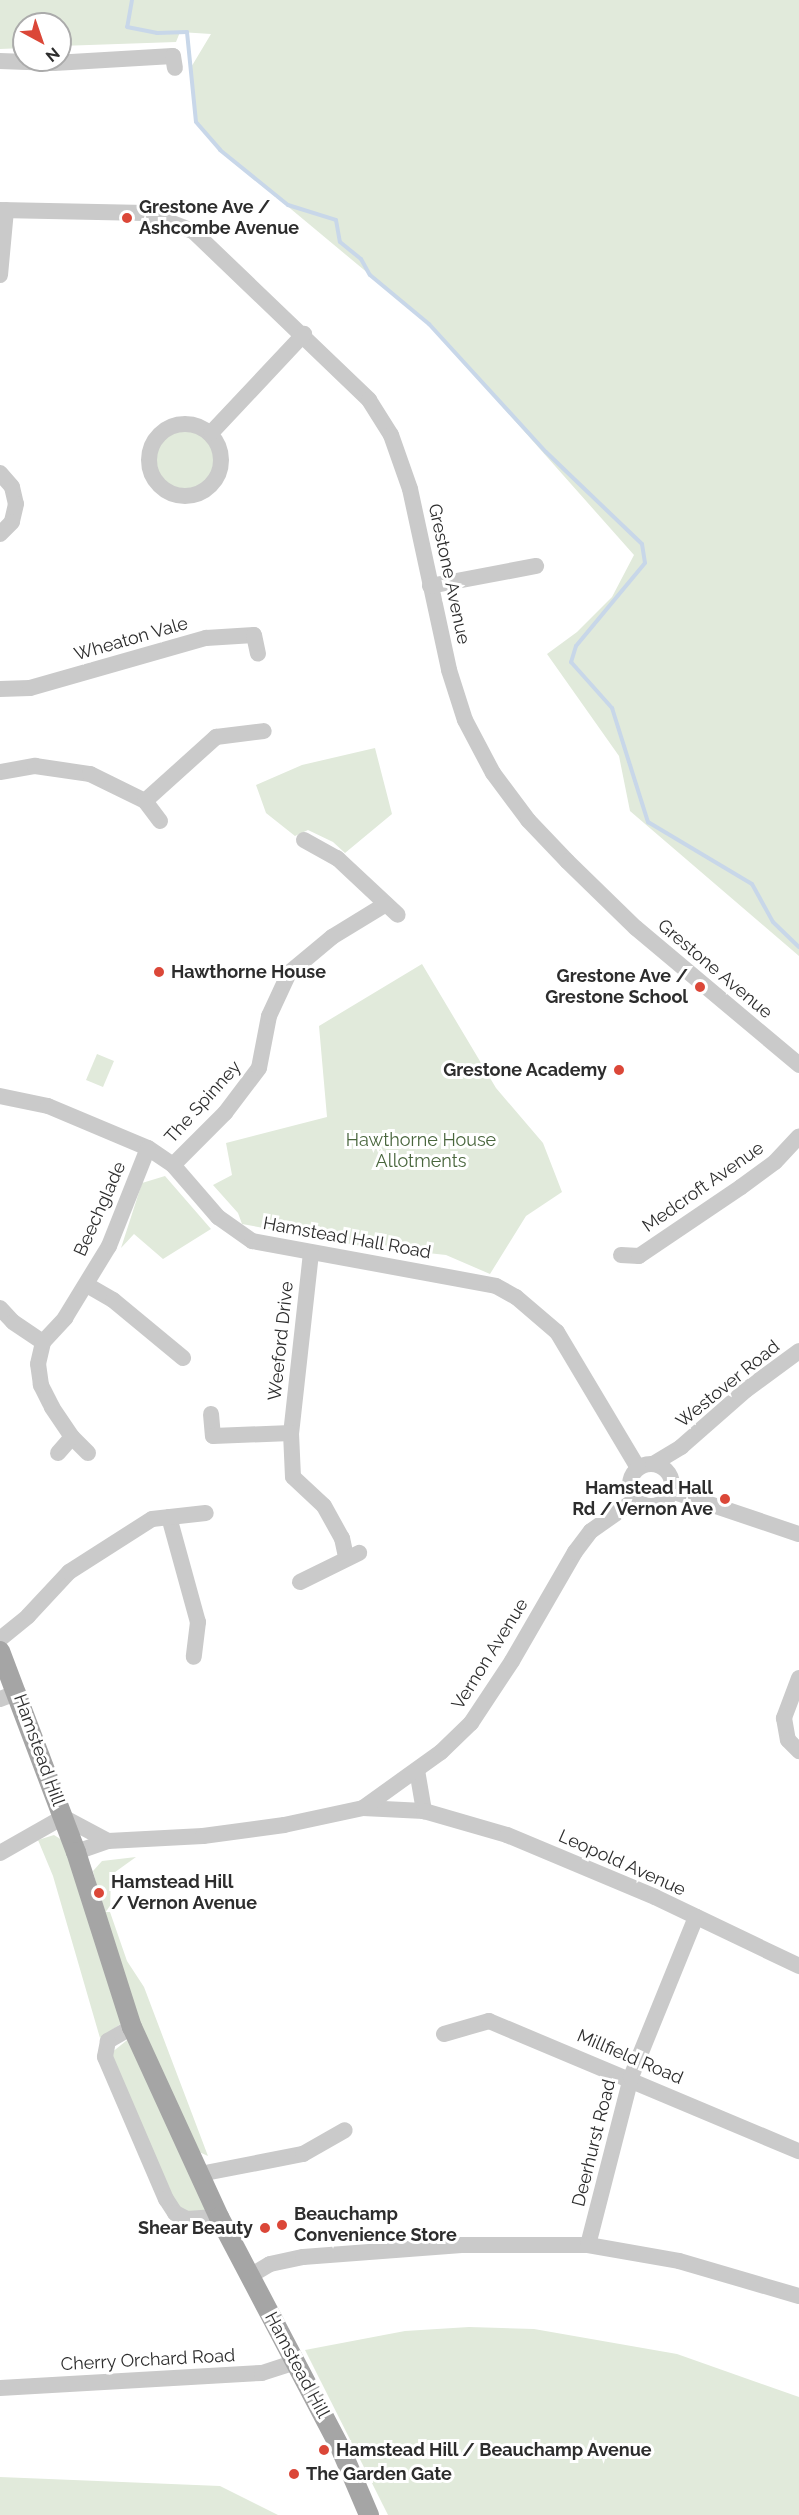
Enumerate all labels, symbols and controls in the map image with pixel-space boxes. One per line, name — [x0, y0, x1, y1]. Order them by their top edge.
north arrow — [12, 12, 72, 72]
text: N — [42, 43, 63, 66]
place label: Grestone Ave / Ashcombe Avenue — [139, 197, 300, 240]
marker: Grestone Ave / Ashcombe Avenue — [120, 211, 134, 225]
street label: Grestone Avenue — [424, 502, 474, 646]
street label: Wheaton Vale — [71, 612, 191, 666]
street label: Grestone Avenue — [653, 915, 777, 1023]
place label: Hawthorne House — [171, 961, 326, 983]
marker: Hawthorne House — [152, 965, 166, 979]
place label: Grestone Ave / Grestone School — [545, 966, 688, 1008]
marker: Grestone Ave / Grestone School — [693, 980, 707, 994]
street label: The Spinney — [160, 1056, 246, 1148]
place label: Grestone Academy — [443, 1059, 607, 1081]
marker: Grestone Academy — [612, 1063, 626, 1077]
park label: Hawthorne House Allotments — [346, 1130, 496, 1172]
street label: Medcroft Avenue — [638, 1137, 768, 1237]
street label: Beechglade — [70, 1158, 130, 1260]
street label: Hamstead Hall Road — [261, 1213, 433, 1263]
street label: Weeford Drive — [264, 1280, 298, 1402]
street label: Westover Road — [672, 1336, 784, 1432]
place label: Hamstead Hall Rd / Vernon Ave — [571, 1478, 713, 1520]
marker: Hamstead Hall Rd / Vernon Ave — [718, 1492, 732, 1506]
street label: Vernon Avenue — [447, 1594, 533, 1714]
street label: Hamstead Hill — [9, 1691, 69, 1809]
street label: Leopold Avenue — [555, 1825, 689, 1901]
place label: Hamstead Hill / Vernon Avenue — [111, 1872, 258, 1914]
marker: Hamstead Hill / Vernon Avenue — [92, 1886, 106, 1900]
street label: Millfield Road — [574, 2025, 686, 2089]
street label: Deerhurst Road — [568, 2077, 620, 2209]
place label: Beauchamp Convenience Store — [294, 2204, 457, 2246]
place label: Shear Beauty — [138, 2217, 253, 2239]
marker: Beauchamp Convenience Store — [275, 2218, 289, 2232]
marker: Shear Beauty — [258, 2221, 272, 2235]
street label: Hamstead Hill — [260, 2308, 334, 2422]
street label: Cherry Orchard Road — [60, 2345, 236, 2375]
place label: Hamstead Hill / Beauchamp Avenue — [336, 2439, 653, 2461]
marker: Hamstead Hill / Beauchamp Avenue — [317, 2443, 331, 2457]
place label: The Garden Gate — [306, 2463, 452, 2485]
marker: The Garden Gate — [287, 2467, 301, 2481]

